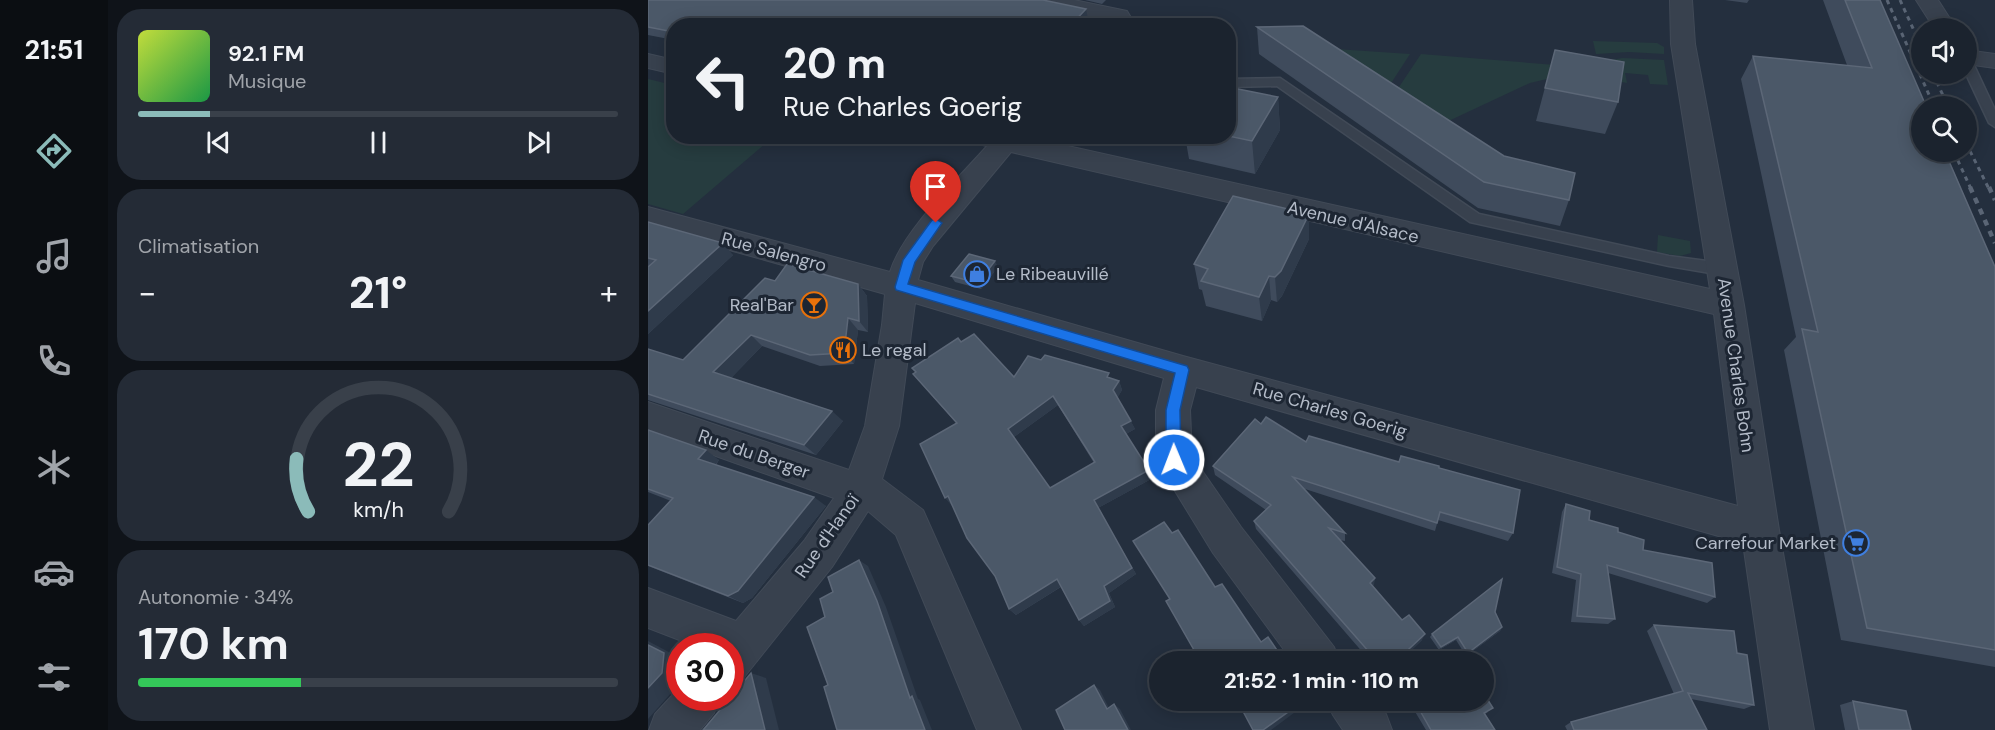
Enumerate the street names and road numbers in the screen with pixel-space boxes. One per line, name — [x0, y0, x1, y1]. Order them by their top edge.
street label: Avenue d'Alsace — [1285, 195, 1421, 249]
street label: Rue Salengro — [719, 226, 829, 278]
street label: Avenue Charles Bohn — [1712, 276, 1760, 454]
street label: Rue Charles Goerig — [1250, 377, 1410, 443]
street label: Rue du Berger — [695, 424, 813, 484]
street label: Rue d'Hanoï — [789, 488, 865, 583]

